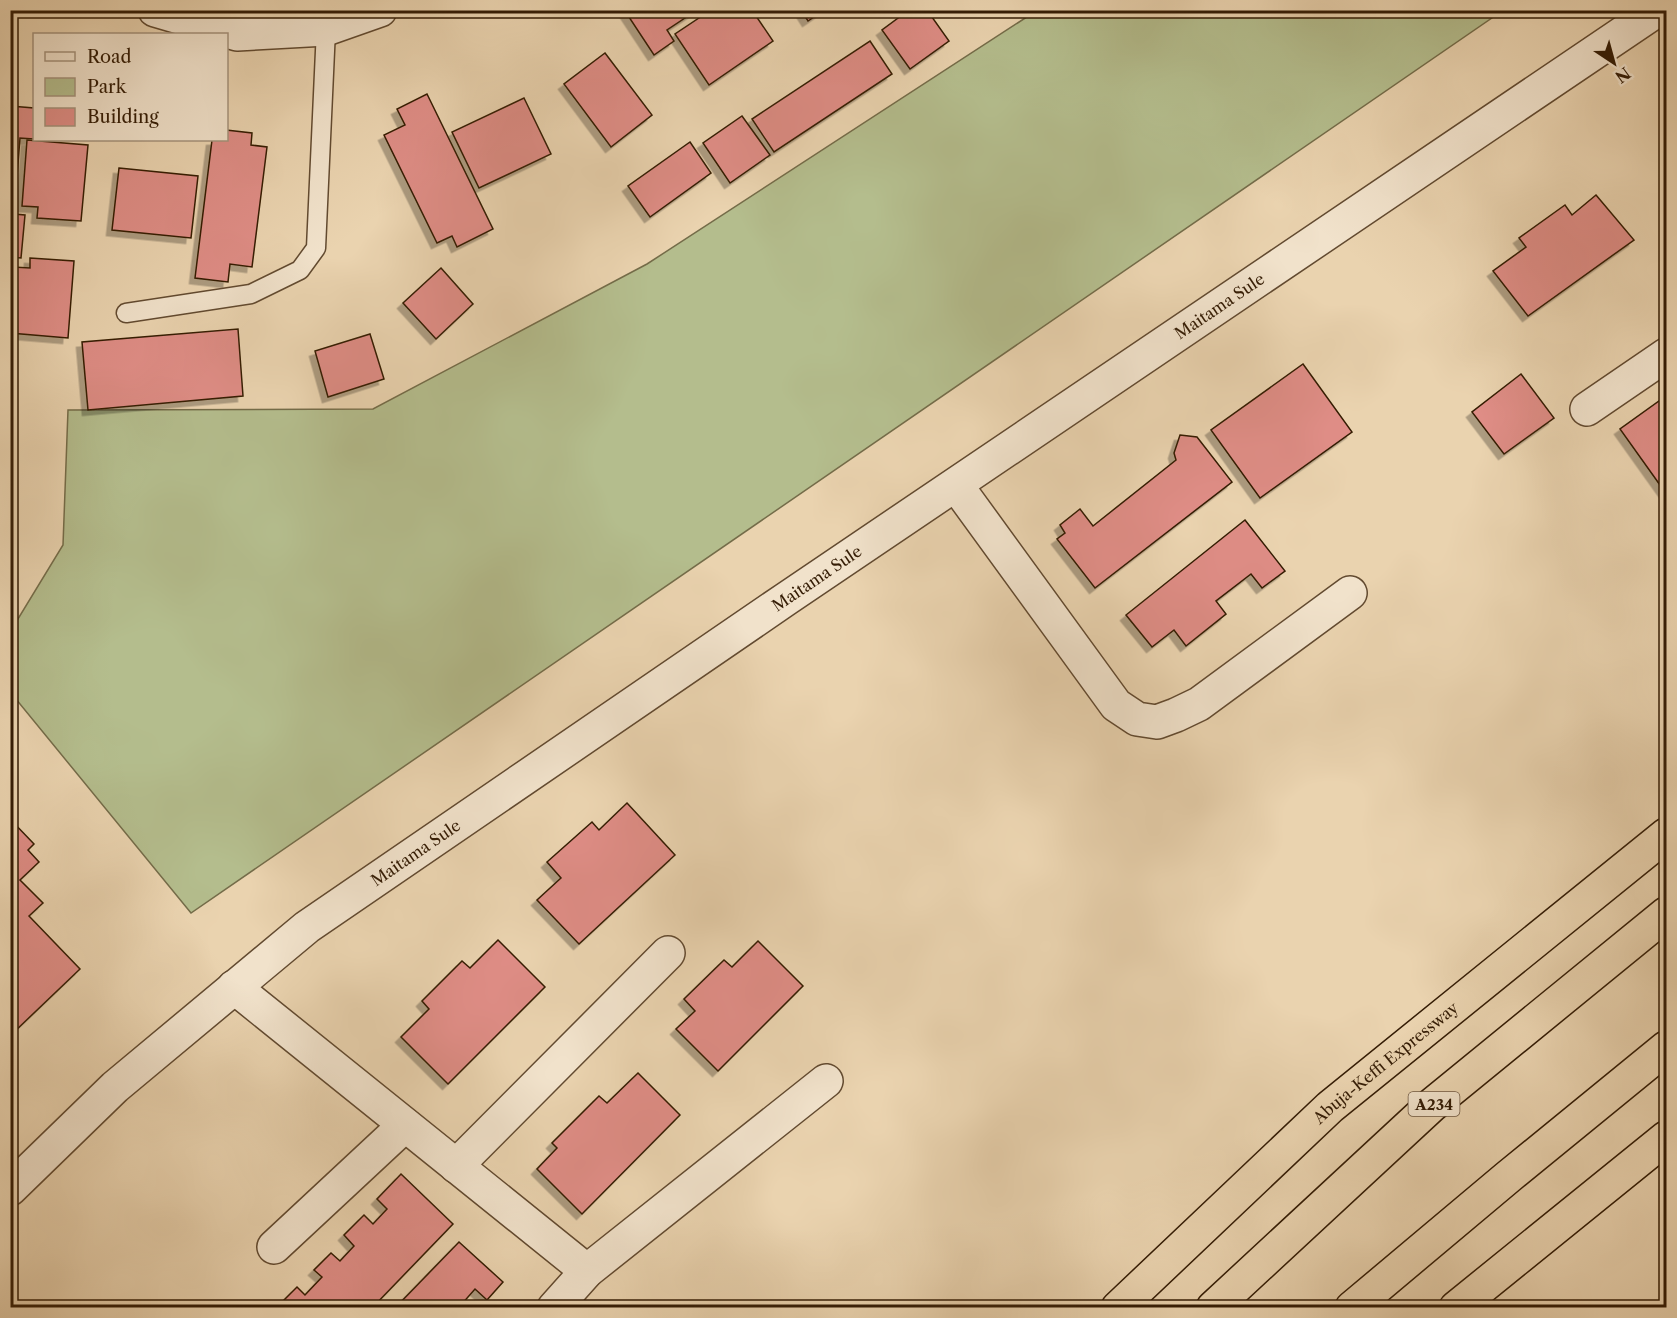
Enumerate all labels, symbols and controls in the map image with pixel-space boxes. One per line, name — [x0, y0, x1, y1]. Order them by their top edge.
legend — [33, 33, 228, 141]
north arrow — [1584, 33, 1644, 93]
text: Road — [87, 46, 132, 68]
text: N — [1611, 63, 1634, 87]
text: Park — [87, 76, 128, 98]
text: Building — [87, 106, 159, 128]
street label: Maitama Sule — [1171, 268, 1268, 343]
street label: Maitama Sule — [768, 541, 866, 616]
street label: Maitama Sule — [367, 815, 464, 890]
street label: Abuja-Keffi Expressway — [1308, 997, 1463, 1129]
road number: A234 — [1408, 1092, 1460, 1116]

